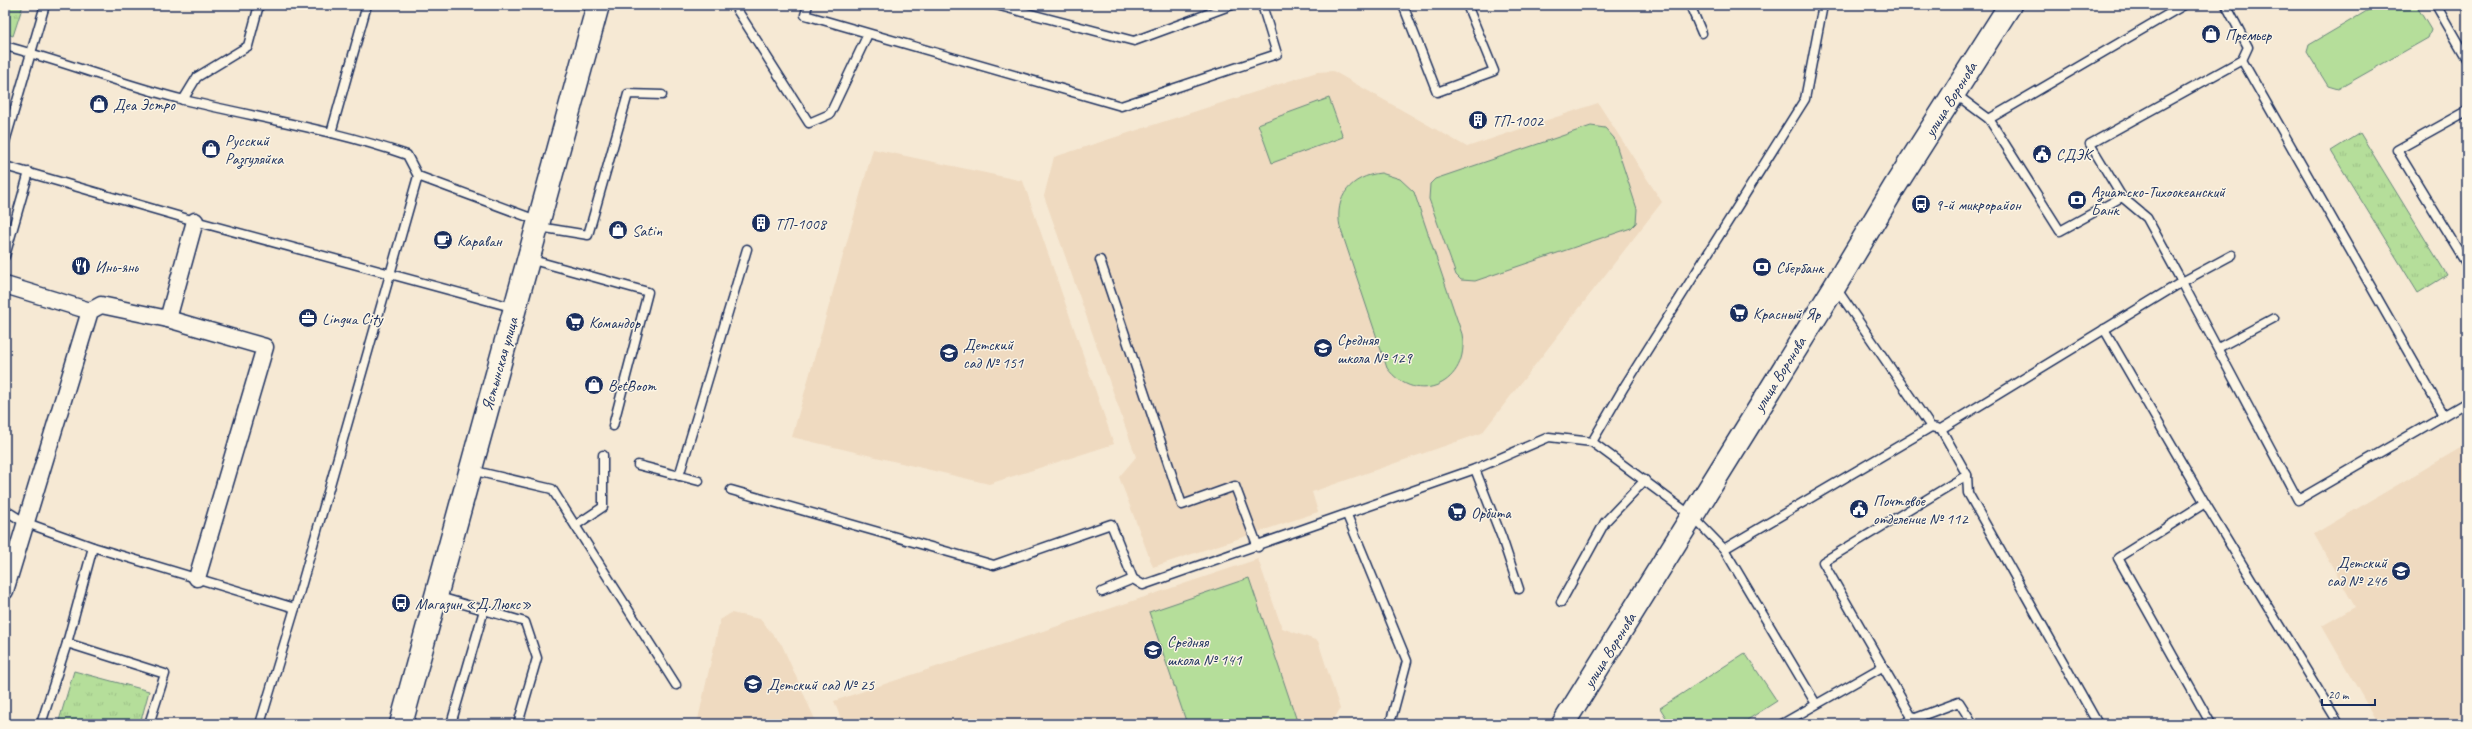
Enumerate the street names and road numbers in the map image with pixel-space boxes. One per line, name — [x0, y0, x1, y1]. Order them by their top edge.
street label: улица Воронова — [1919, 58, 1982, 141]
street label: Ястынская улица — [477, 314, 523, 413]
street label: улица Воронова — [1748, 333, 1811, 416]
street label: улица Воронова — [1578, 609, 1641, 692]

